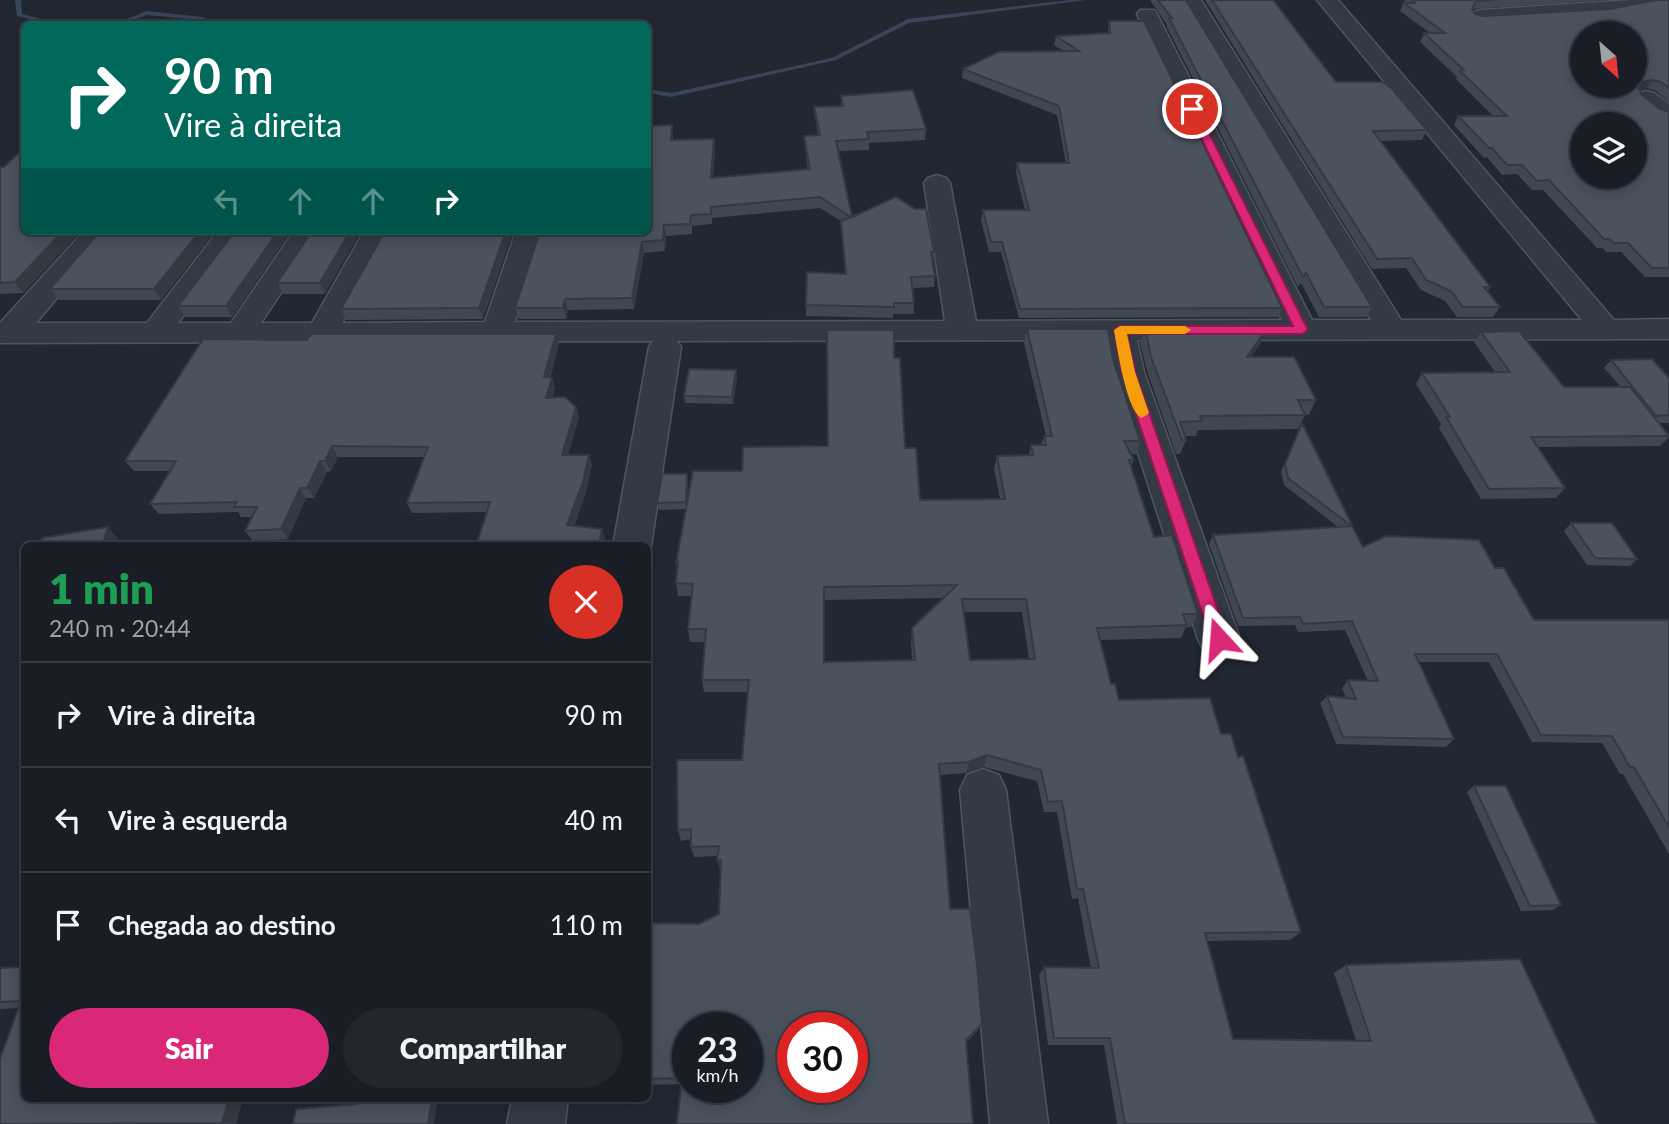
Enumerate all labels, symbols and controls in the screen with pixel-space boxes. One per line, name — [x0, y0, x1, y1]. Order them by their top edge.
north arrow — [1570, 21, 1647, 98]
map controls — [1570, 21, 1647, 189]
text: 90 m — [164, 46, 274, 104]
icon: right — [49, 49, 140, 140]
pin — [1162, 79, 1222, 139]
icon: arrive — [1173, 90, 1211, 128]
text: Vire à direita — [164, 105, 342, 144]
button: layers — [1570, 112, 1647, 189]
icon: left — [208, 182, 246, 220]
icon: ahead — [281, 182, 319, 220]
icon: ahead — [354, 182, 392, 220]
icon: right — [427, 182, 465, 220]
text: 1 min — [49, 563, 154, 613]
button: close — [549, 565, 623, 639]
position arrow — [1182, 602, 1256, 676]
text: 240 m · 20:44 — [49, 614, 191, 642]
icon: right — [49, 696, 87, 734]
text: Vire à direita — [108, 699, 256, 731]
text: 90 m — [565, 699, 623, 731]
icon: left — [49, 801, 87, 839]
text: Vire à esquerda — [108, 804, 288, 836]
text: 40 m — [565, 804, 623, 836]
icon: arrive — [49, 906, 87, 944]
text: Chegada ao destino — [108, 909, 336, 941]
text: 110 m — [550, 909, 623, 941]
button: Sair — [49, 1008, 329, 1088]
button: Compartilhar — [343, 1008, 623, 1088]
speed limit sign: 30 — [777, 1012, 868, 1103]
text: 23 — [697, 1027, 738, 1069]
text: km/h — [696, 1064, 739, 1086]

